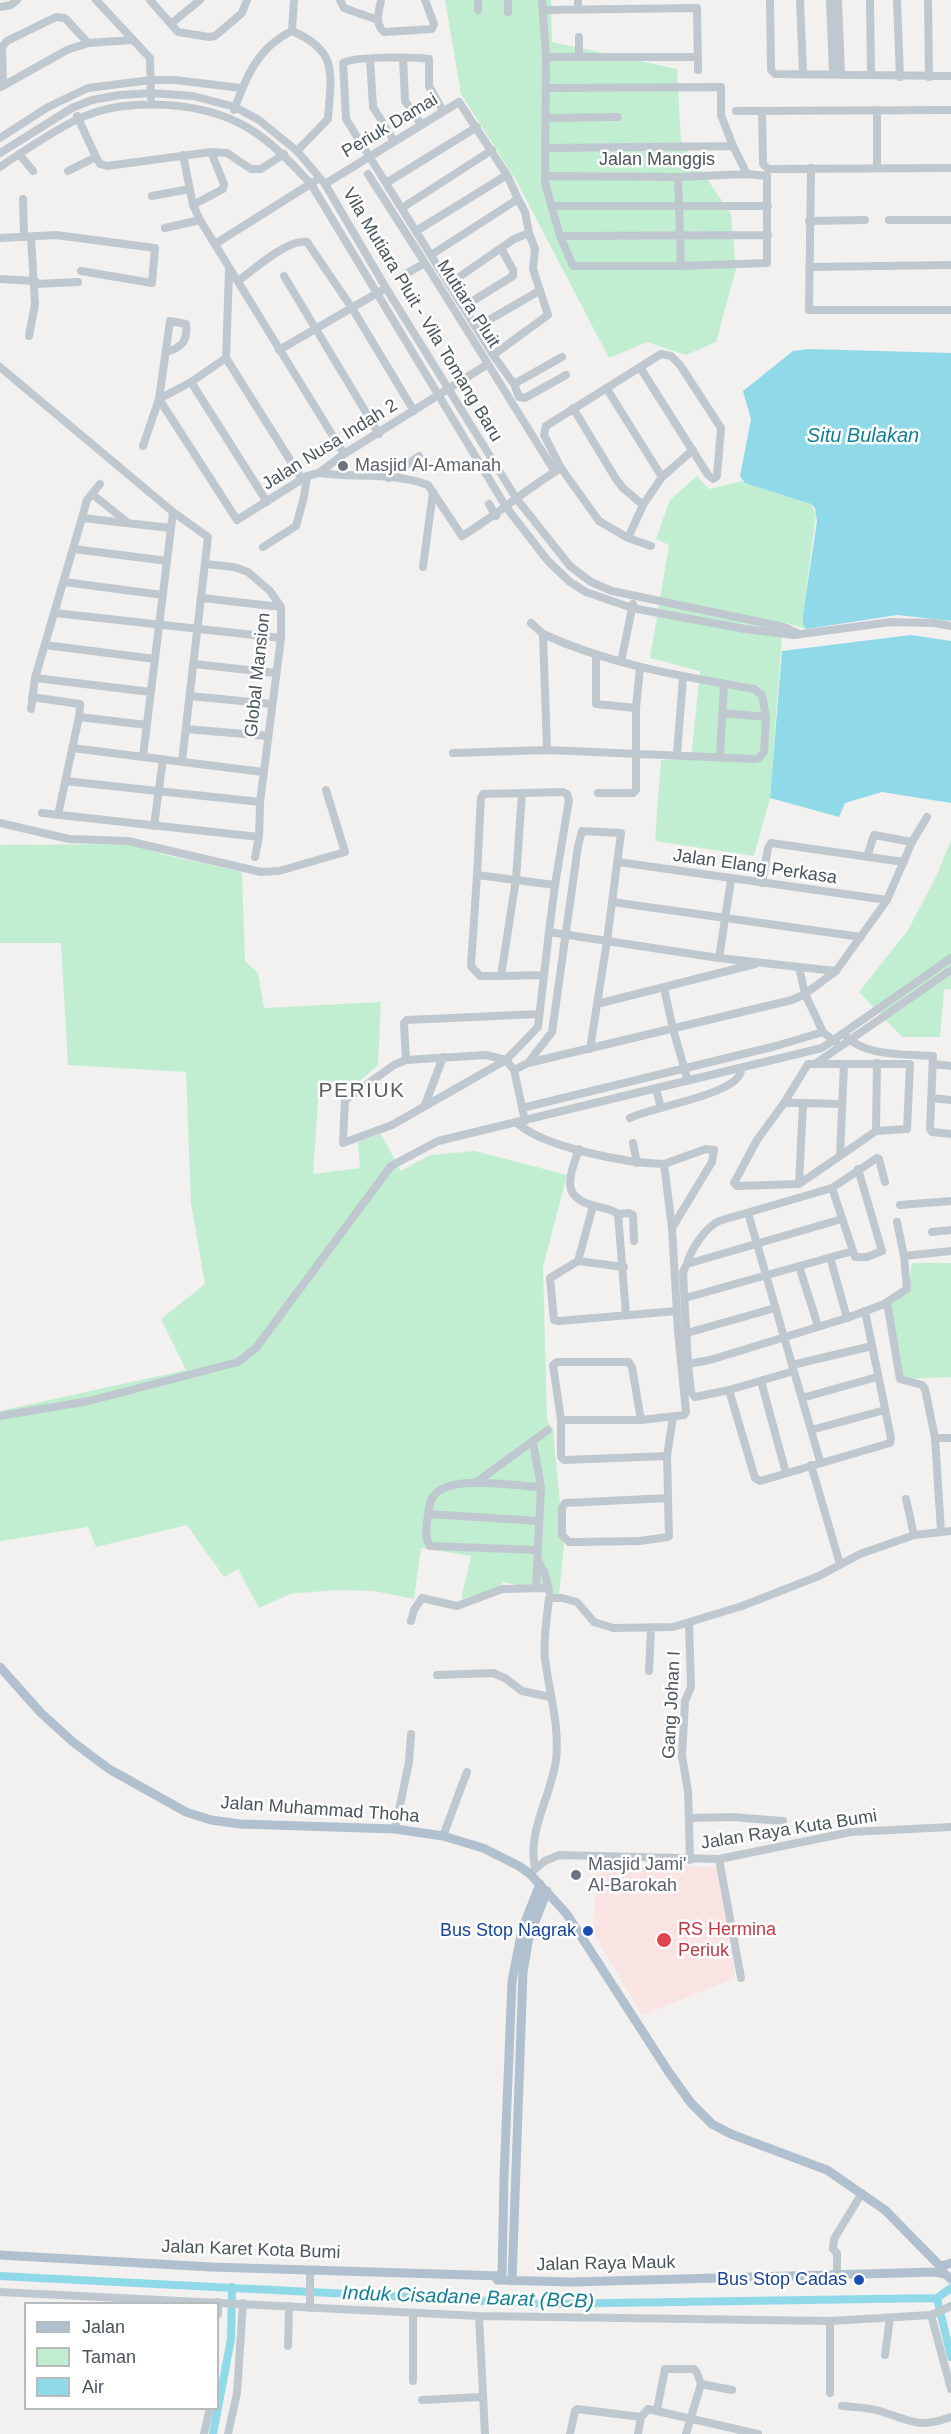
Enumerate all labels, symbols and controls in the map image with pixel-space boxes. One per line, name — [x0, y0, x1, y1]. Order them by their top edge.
street label: Periuk Damai — [338, 89, 442, 163]
street label: Jalan Manggis — [599, 149, 715, 171]
street label: Vila Mutiara Pluit - Vila Tomang Baru — [337, 184, 507, 446]
street label: Mutiara Pluit — [432, 256, 504, 352]
street label: Jalan Nusa Indah 2 — [259, 395, 401, 495]
water label: Situ Bulakan — [807, 424, 919, 448]
place label: Masjid Al-Amanah — [355, 455, 501, 477]
marker: Masjid Al-Amanah — [336, 459, 350, 473]
street label: Global Mansion — [241, 612, 275, 738]
street label: Jalan Elang Perkasa — [672, 845, 838, 889]
district label: PERIUK — [318, 1078, 406, 1104]
street label: Gang Johan I — [658, 1650, 686, 1760]
street label: Jalan Muhammad Thoha — [220, 1792, 420, 1828]
street label: Jalan Raya Kuta Bumi — [699, 1805, 879, 1855]
place label: Masjid Jami' Al-Barokah — [588, 1854, 686, 1896]
marker: Masjid Jami' Al-Barokah — [569, 1868, 583, 1882]
place label: RS Hermina Periuk — [678, 1919, 776, 1962]
place label: Bus Stop Nagrak — [440, 1920, 576, 1942]
marker: Bus Stop Nagrak — [581, 1924, 595, 1938]
marker: RS Hermina Periuk — [655, 1931, 673, 1949]
street label: Jalan Karet Kota Bumi — [161, 2236, 341, 2264]
street label: Jalan Raya Mauk — [536, 2252, 676, 2276]
place label: Bus Stop Cadas — [717, 2269, 847, 2291]
marker: Bus Stop Cadas — [852, 2273, 866, 2287]
water label: Induk Cisadane Barat (BCB) — [341, 2282, 595, 2314]
legend — [24, 2302, 219, 2410]
text: Jalan — [82, 2317, 125, 2337]
text: Taman — [82, 2347, 136, 2367]
text: Air — [82, 2377, 104, 2397]

